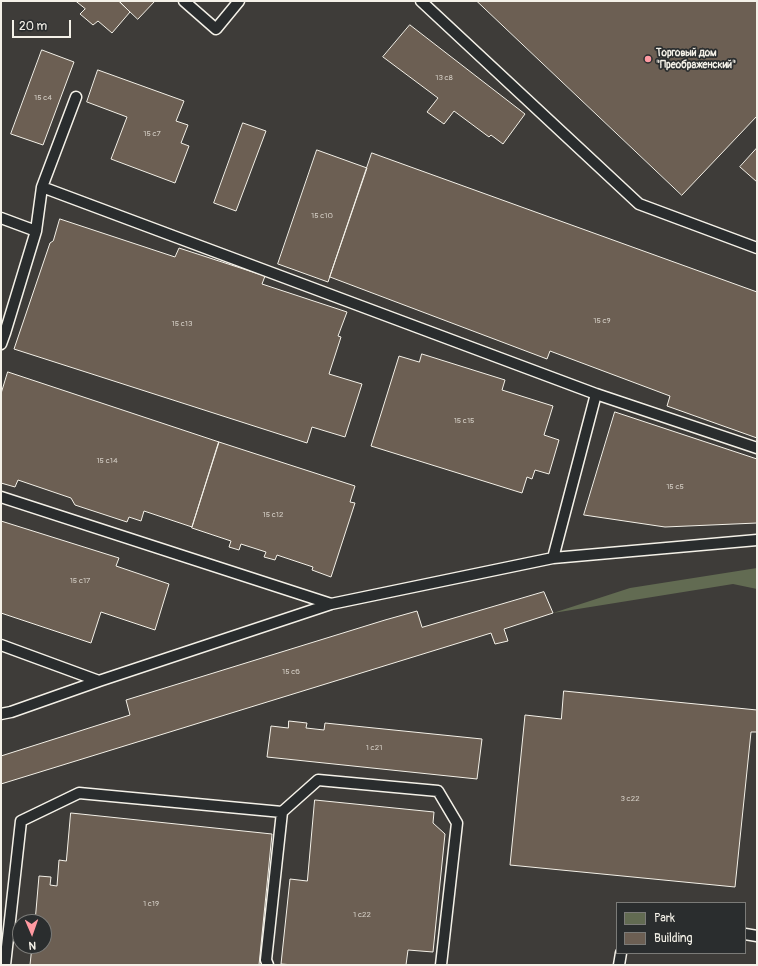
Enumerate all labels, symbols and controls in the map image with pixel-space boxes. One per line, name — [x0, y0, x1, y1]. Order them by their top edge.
scale bar — [14, 12, 73, 38]
text: 20 m — [19, 19, 47, 34]
place label: Торговый дом "Преображенский" — [656, 47, 736, 70]
marker: Торговый дом "Преображенский" — [643, 54, 653, 64]
house number: 13 с8 — [435, 73, 453, 83]
house number: 15 с4 — [34, 93, 52, 103]
house number: 15 с7 — [143, 129, 161, 139]
house number: 15 с10 — [311, 211, 333, 221]
house number: 15 с9 — [593, 316, 611, 326]
house number: 15 с13 — [172, 319, 192, 329]
house number: 15 с15 — [454, 416, 474, 426]
house number: 15 с14 — [96, 456, 118, 466]
house number: 15 с5 — [666, 482, 684, 492]
house number: 15 с12 — [263, 510, 283, 520]
house number: 15 с17 — [70, 576, 90, 586]
house number: 15 с6 — [282, 667, 300, 677]
house number: 1 с21 — [366, 743, 382, 753]
house number: 3 с22 — [620, 794, 640, 804]
house number: 1 с19 — [143, 899, 159, 909]
legend — [616, 902, 746, 954]
house number: 1 с22 — [353, 910, 371, 920]
text: Park — [654, 911, 675, 926]
north arrow — [12, 914, 52, 954]
text: Building — [654, 931, 693, 946]
text: N — [28, 939, 36, 952]

